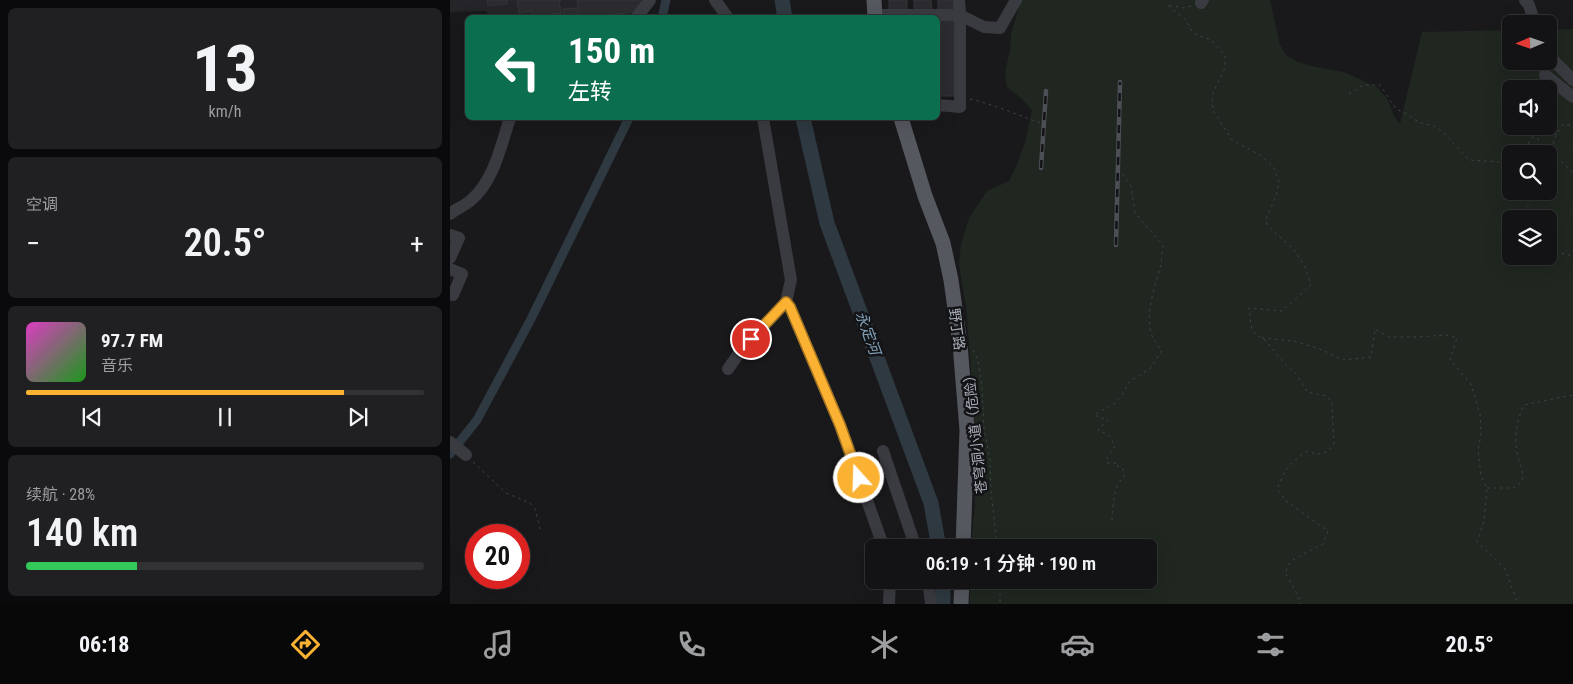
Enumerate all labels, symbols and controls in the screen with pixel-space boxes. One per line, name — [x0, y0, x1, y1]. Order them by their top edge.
north arrow — [1502, 15, 1558, 70]
map controls — [1502, 15, 1557, 265]
text: 13 — [192, 31, 258, 107]
text: 150 m — [568, 31, 655, 72]
icon: left — [485, 35, 550, 100]
text: 左转 — [568, 79, 612, 104]
button: sound — [1502, 80, 1557, 135]
text: km/h — [209, 102, 241, 121]
button: search — [1502, 145, 1557, 200]
text: 空调 — [26, 195, 58, 214]
button: layers — [1502, 210, 1557, 265]
text: 20.5° — [184, 221, 266, 265]
text: − — [26, 227, 40, 260]
text: + — [410, 227, 424, 260]
street label: 野丁路 — [946, 307, 968, 351]
water label: 永定河 — [852, 309, 885, 360]
pin — [730, 318, 772, 360]
icon: arrive — [737, 325, 765, 353]
text: 97.7 FM — [101, 329, 163, 352]
text: 音乐 — [101, 356, 133, 375]
street label: 苍穹洞小道（危险） — [960, 368, 990, 494]
icon: previous — [78, 403, 106, 431]
icon: pause — [211, 403, 239, 431]
icon: next — [344, 403, 372, 431]
position arrow — [832, 451, 884, 503]
text: 续航 · 28% — [26, 485, 95, 504]
text: 140 km — [26, 511, 138, 555]
speed limit sign: 20 — [465, 524, 530, 589]
text: 06:19 · 1 分钟 · 190 m — [926, 552, 1096, 575]
icon: directions — [288, 627, 323, 662]
icon: music — [481, 627, 516, 662]
icon: phone — [674, 627, 709, 662]
icon: climate — [867, 627, 902, 662]
icon: car — [1060, 627, 1095, 662]
icon: filters — [1253, 627, 1288, 662]
text: 06:18 — [79, 632, 130, 657]
text: 20.5° — [1446, 632, 1494, 657]

